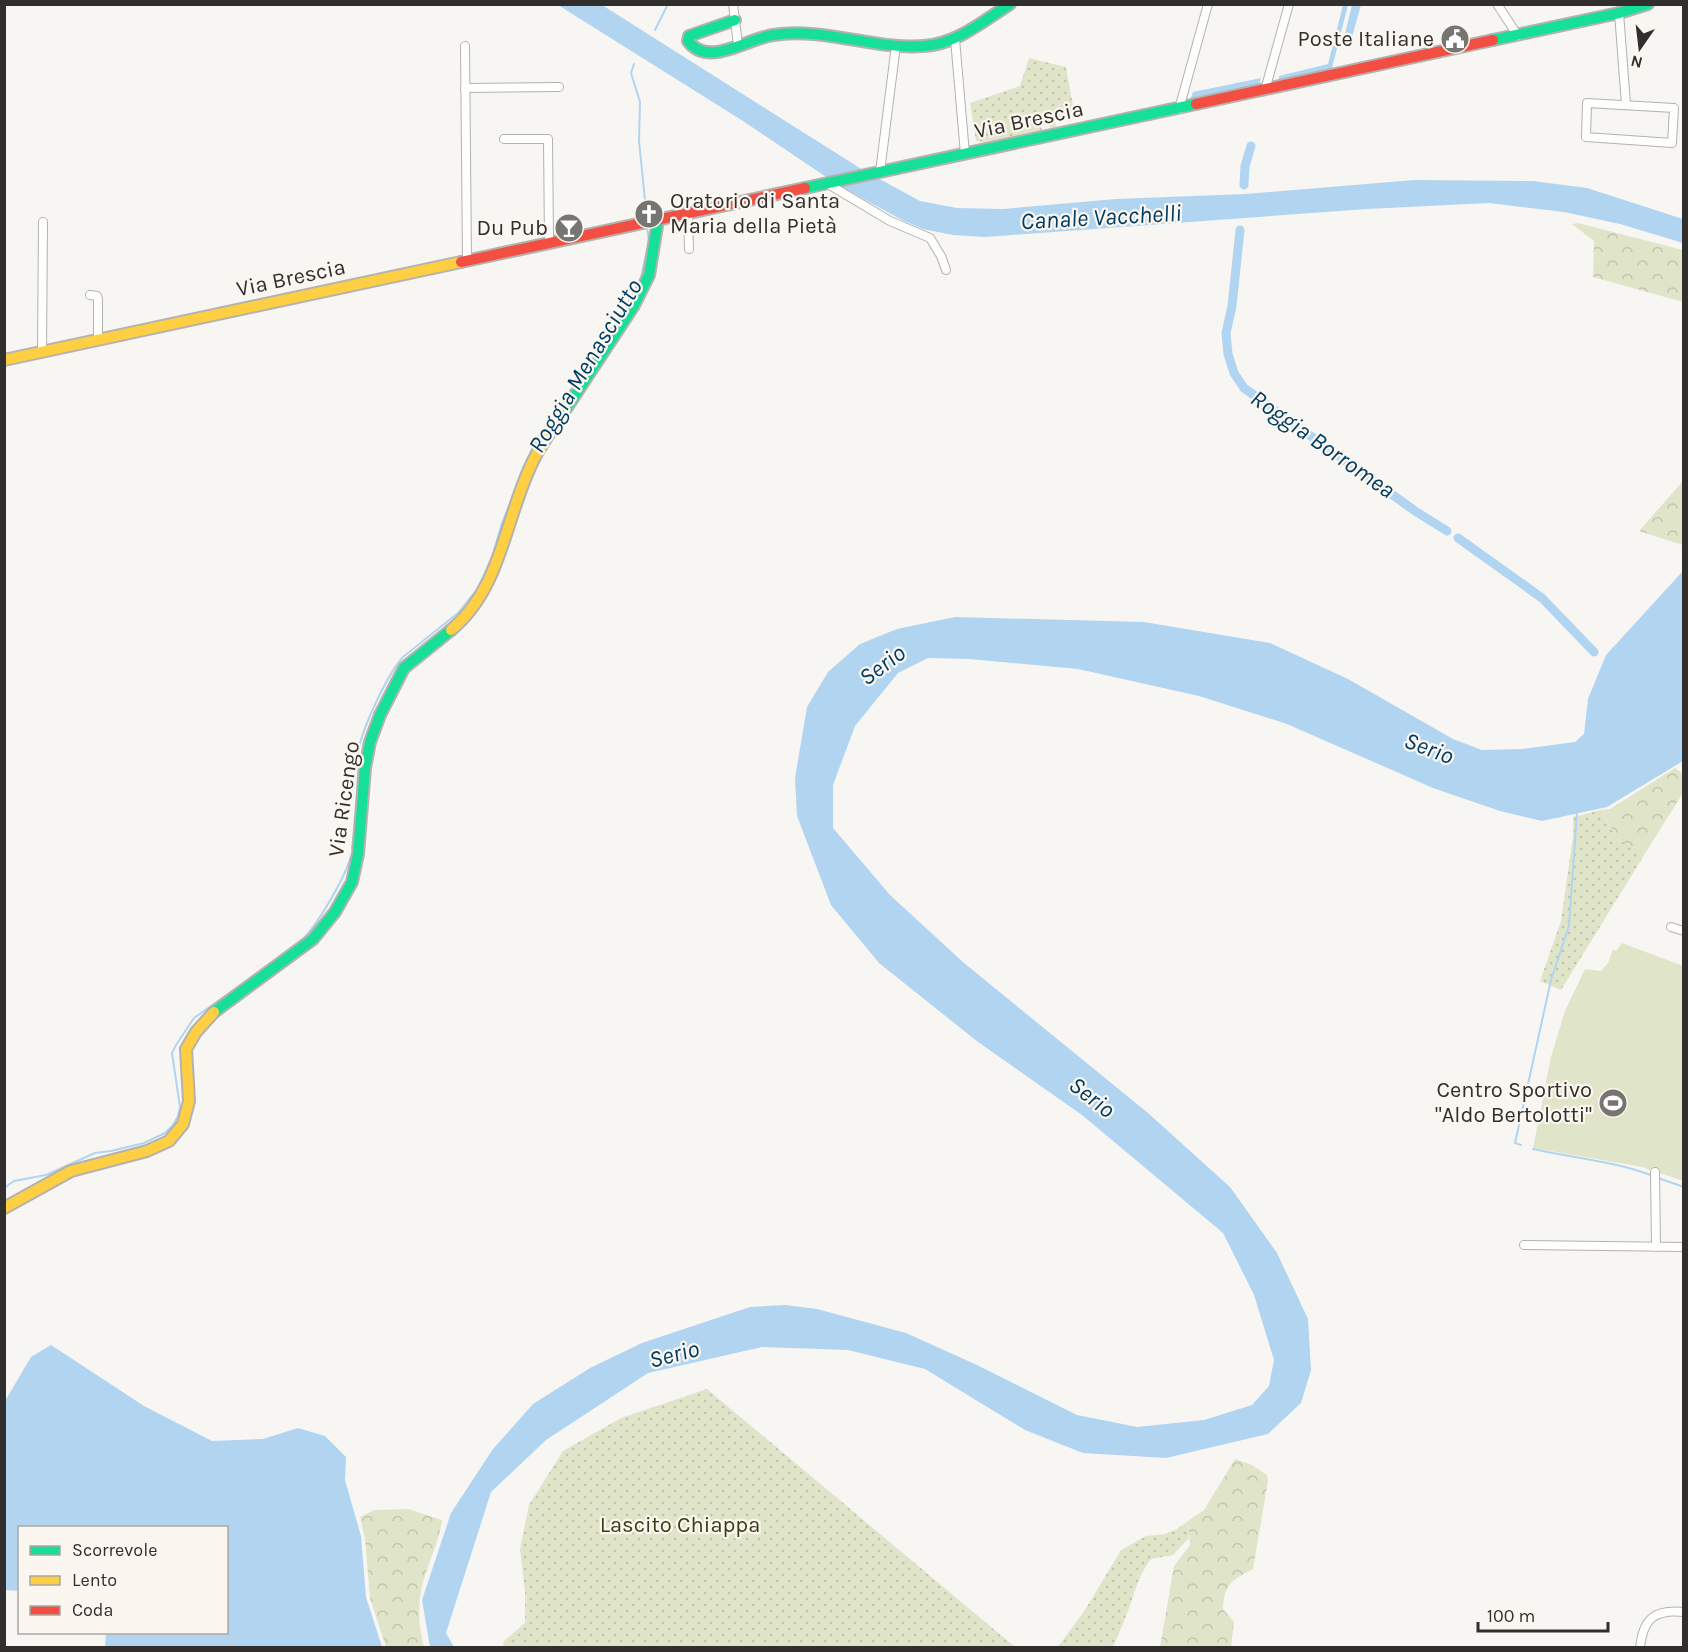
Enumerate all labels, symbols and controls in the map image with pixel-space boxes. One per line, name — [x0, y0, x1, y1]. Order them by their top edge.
north arrow — [1610, 18, 1670, 78]
public building icon: Poste Italiane — [1439, 23, 1471, 55]
place label: Poste Italiane — [1298, 26, 1434, 52]
text: N — [1629, 51, 1644, 73]
street label: Via Brescia — [972, 96, 1086, 144]
place label: Oratorio di Santa Maria della Pietà — [670, 188, 840, 239]
church icon: Oratorio di Santa Maria della Pietà — [633, 198, 665, 230]
water label: Canale Vacchelli — [1020, 199, 1182, 235]
bar icon: Du Pub — [553, 212, 585, 244]
place label: Du Pub — [476, 215, 548, 241]
street label: Via Brescia — [234, 254, 348, 302]
water label: Roggia Menasciutto — [522, 274, 648, 458]
water label: Roggia Borromea — [1245, 384, 1401, 504]
water label: Serio — [853, 638, 911, 691]
water label: Serio — [1400, 726, 1458, 770]
street label: Via Ricengo — [323, 739, 365, 859]
water label: Serio — [1063, 1070, 1121, 1124]
place label: Centro Sportivo "Aldo Bertolotti" — [1435, 1077, 1592, 1128]
sports icon: Centro Sportivo "Aldo Bertolotti" — [1597, 1087, 1629, 1119]
water label: Serio — [646, 1334, 702, 1374]
park label: Lascito Chiappa — [600, 1512, 760, 1538]
legend — [18, 1526, 228, 1634]
text: Scorrevole — [72, 1539, 157, 1561]
text: Lento — [72, 1569, 117, 1591]
scale bar — [1478, 1595, 1608, 1633]
text: Coda — [72, 1599, 113, 1621]
text: 100 m — [1487, 1605, 1535, 1627]

